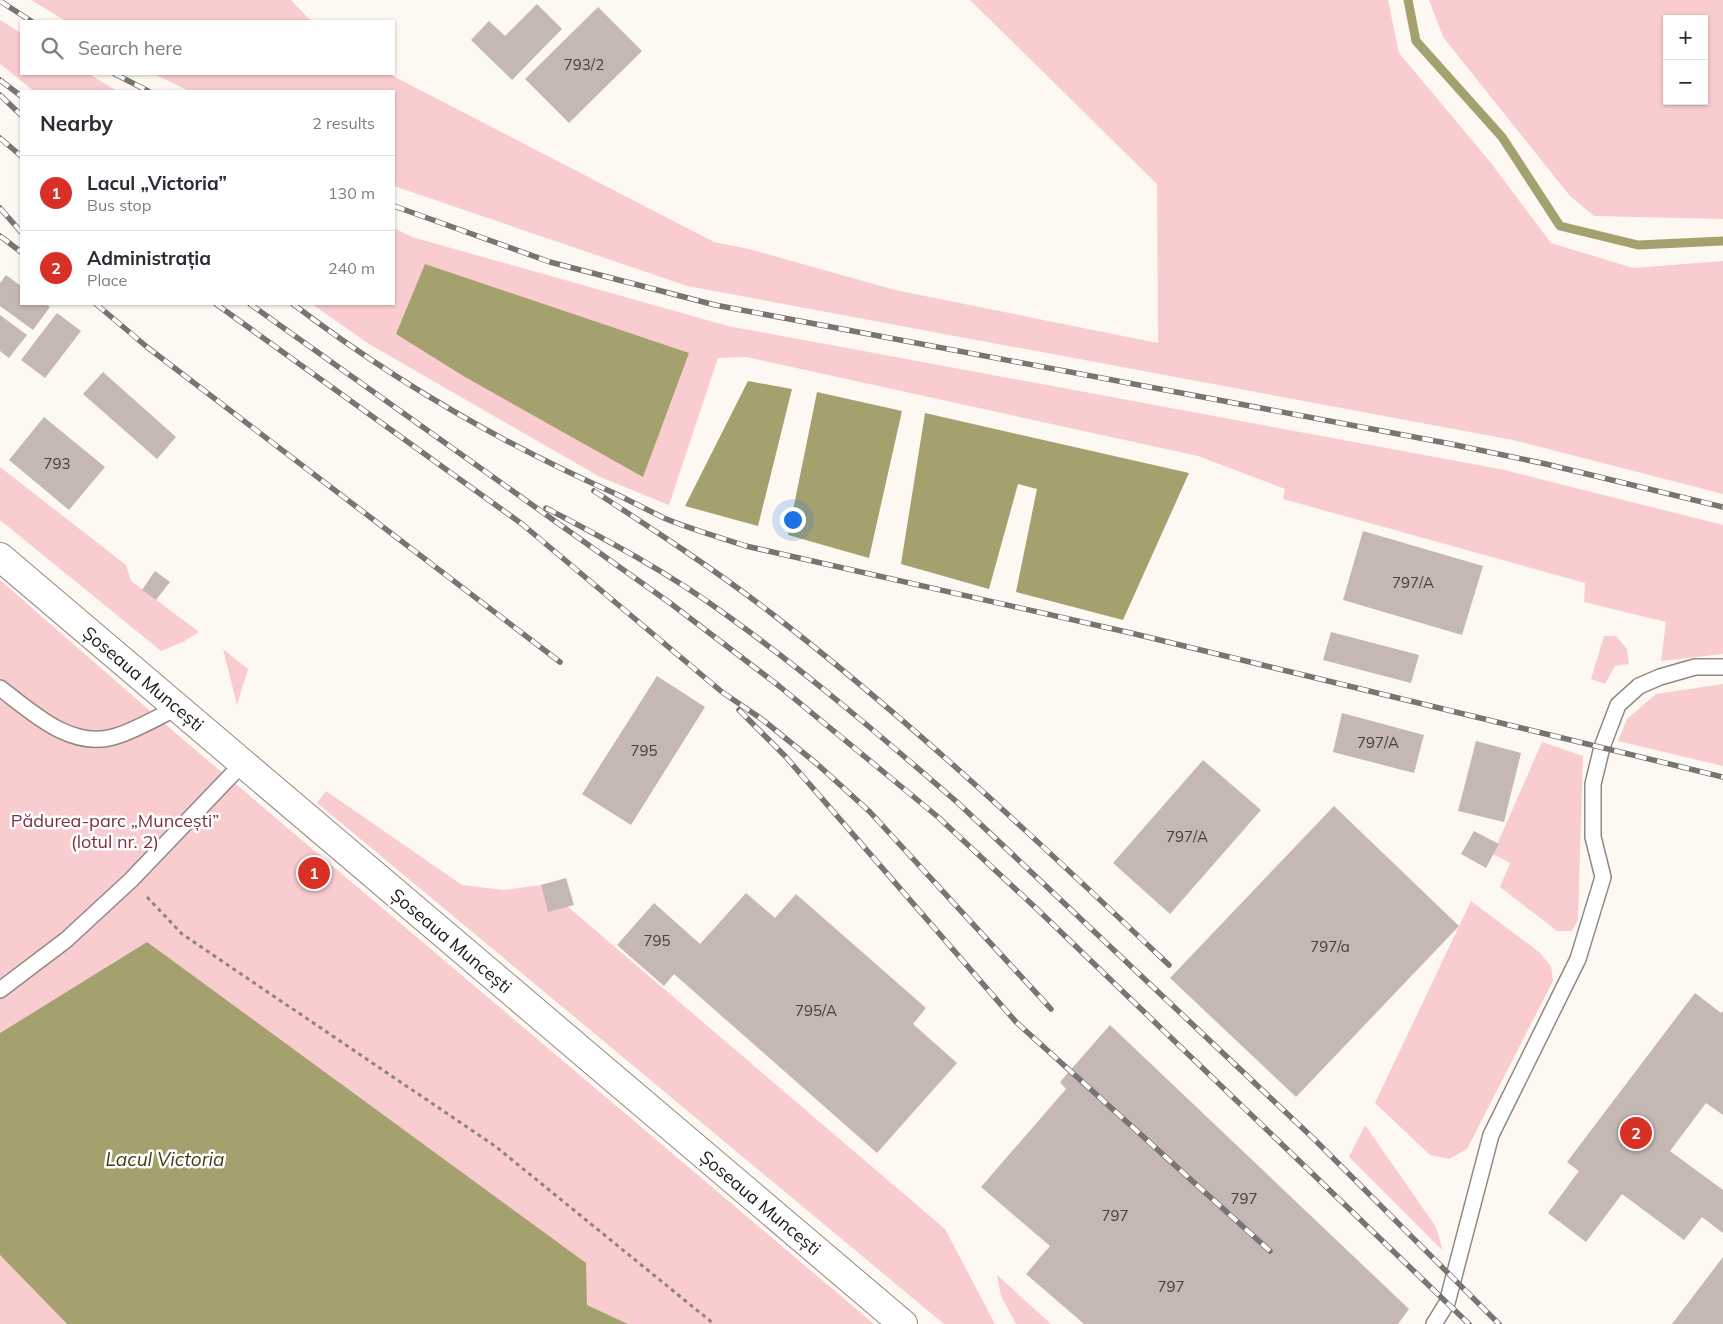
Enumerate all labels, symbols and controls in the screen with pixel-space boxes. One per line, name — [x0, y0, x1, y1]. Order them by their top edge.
map controls — [1663, 15, 1708, 105]
button: + — [1663, 15, 1708, 60]
search box — [20, 20, 395, 75]
icon: search — [38, 34, 66, 62]
text: Search here — [78, 36, 182, 60]
house number: 793/2 — [564, 55, 604, 74]
button: − — [1663, 60, 1708, 105]
text: Nearby — [40, 110, 113, 136]
text: 2 results — [312, 113, 375, 133]
text: Lacul „Victoria” — [87, 171, 227, 195]
text: 1 — [51, 183, 61, 203]
text: 130 m — [328, 183, 375, 203]
text: Bus stop — [87, 195, 151, 215]
text: Administrația — [87, 246, 211, 270]
text: 2 — [51, 258, 61, 278]
text: 240 m — [328, 258, 375, 278]
text: Place — [87, 270, 127, 290]
house number: 793 — [43, 454, 71, 473]
your location — [780, 507, 806, 533]
house number: 797/A — [1392, 573, 1434, 592]
street label: Șoseaua Muncești — [78, 621, 209, 736]
house number: 797/A — [1357, 733, 1399, 752]
house number: 795 — [630, 741, 658, 760]
park label: Pădurea-parc „Muncești” (lotul nr. 2) — [11, 809, 219, 853]
house number: 797/A — [1166, 827, 1208, 846]
pin: 1 — [298, 854, 330, 892]
street label: Șoseaua Muncești — [386, 883, 517, 998]
house number: 795 — [643, 931, 671, 950]
house number: 797/a — [1310, 937, 1350, 956]
house number: 795/A — [795, 1001, 837, 1020]
pin: 2 — [1620, 1114, 1652, 1152]
street label: Șoseaua Muncești — [695, 1145, 826, 1260]
water label: Lacul Victoria — [105, 1147, 225, 1171]
house number: 797 — [1230, 1189, 1258, 1208]
house number: 797 — [1101, 1206, 1129, 1225]
house number: 797 — [1157, 1277, 1185, 1296]

